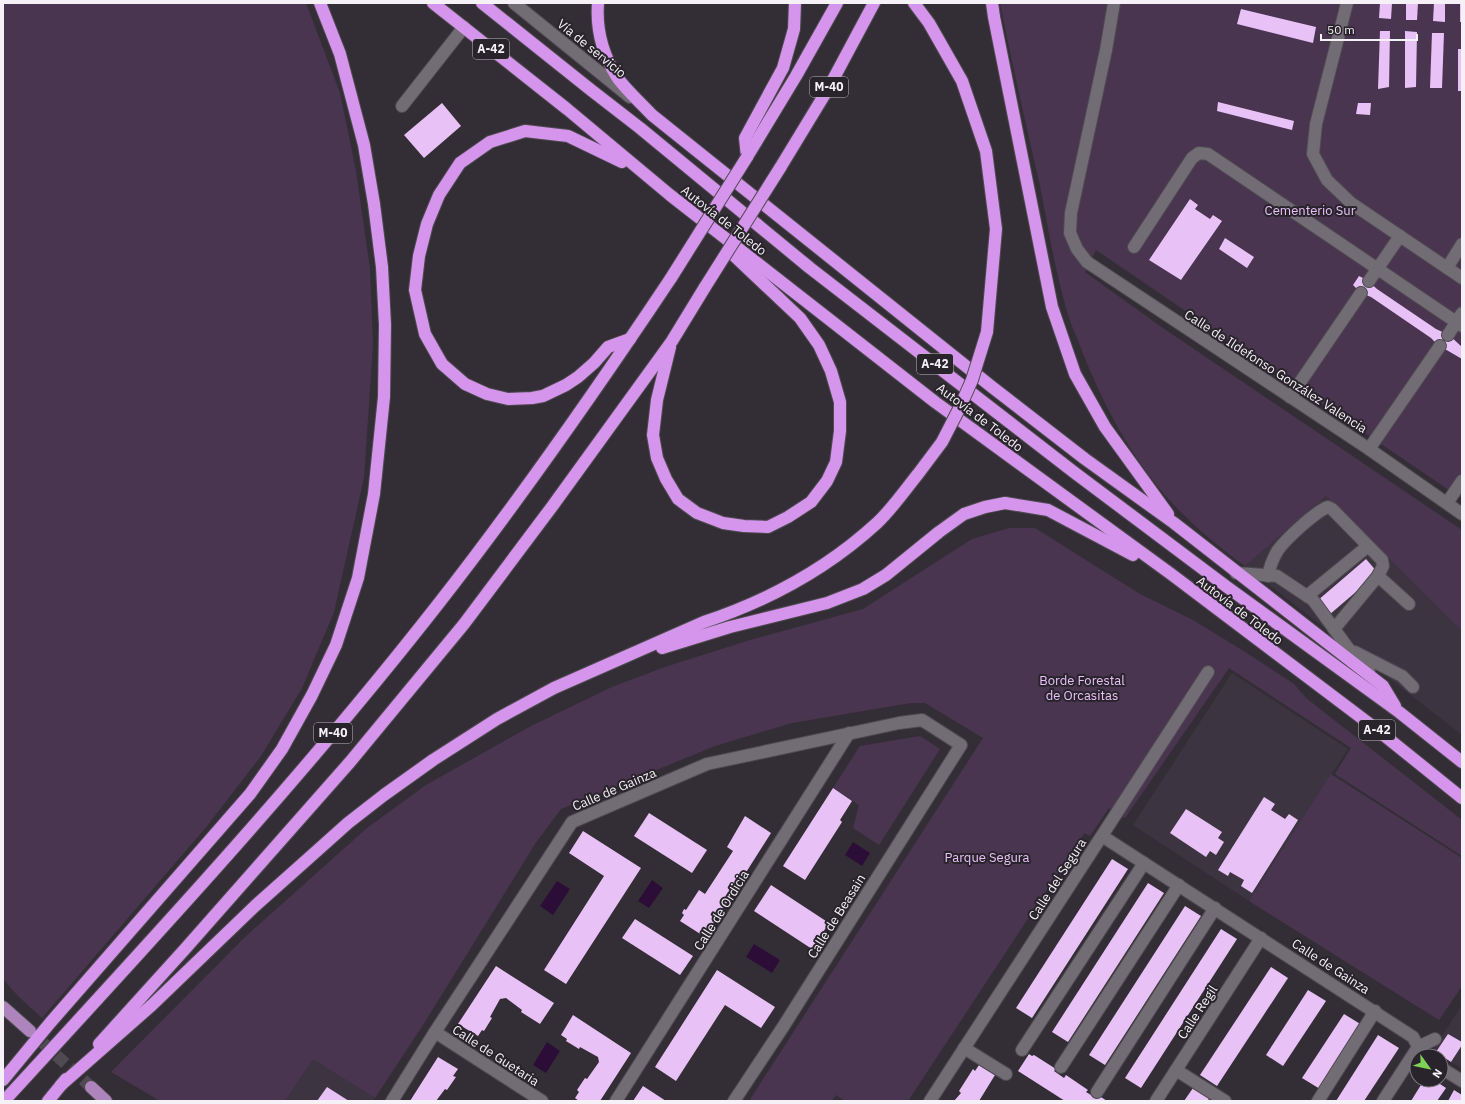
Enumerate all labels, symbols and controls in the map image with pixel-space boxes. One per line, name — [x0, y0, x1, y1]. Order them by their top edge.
street label: Vía de servicio — [554, 15, 630, 81]
scale bar — [1321, 16, 1417, 42]
text: 50 m — [1327, 22, 1355, 37]
road number: A-42 — [473, 39, 509, 59]
road number: M-40 — [810, 77, 848, 97]
street label: Autovía de Toledo — [677, 182, 770, 259]
park label: Cementerio Sur — [1265, 202, 1356, 219]
street label: Calle de Ildefonso González Valencia — [1181, 306, 1370, 437]
road number: A-42 — [917, 354, 953, 374]
street label: Autovía de Toledo — [933, 379, 1026, 456]
street label: Autovía de Toledo — [1193, 572, 1286, 649]
park label: Borde Forestal de Orcasitas — [1039, 672, 1125, 704]
road number: A-42 — [1359, 720, 1395, 740]
road number: M-40 — [314, 723, 352, 743]
street label: Calle de Gainza — [570, 764, 659, 815]
street label: Calle del Segura — [1025, 835, 1090, 923]
park label: Parque Segura — [944, 849, 1030, 866]
street label: Calle de Ordicia — [690, 867, 753, 954]
street label: Calle de Beasain — [804, 871, 869, 962]
street label: Calle de Gainza — [1289, 935, 1373, 998]
street label: Calle Regil — [1174, 982, 1221, 1043]
street label: Calle de Guetaria — [449, 1021, 542, 1090]
north arrow — [1409, 1048, 1449, 1088]
text: N — [1429, 1066, 1445, 1081]

